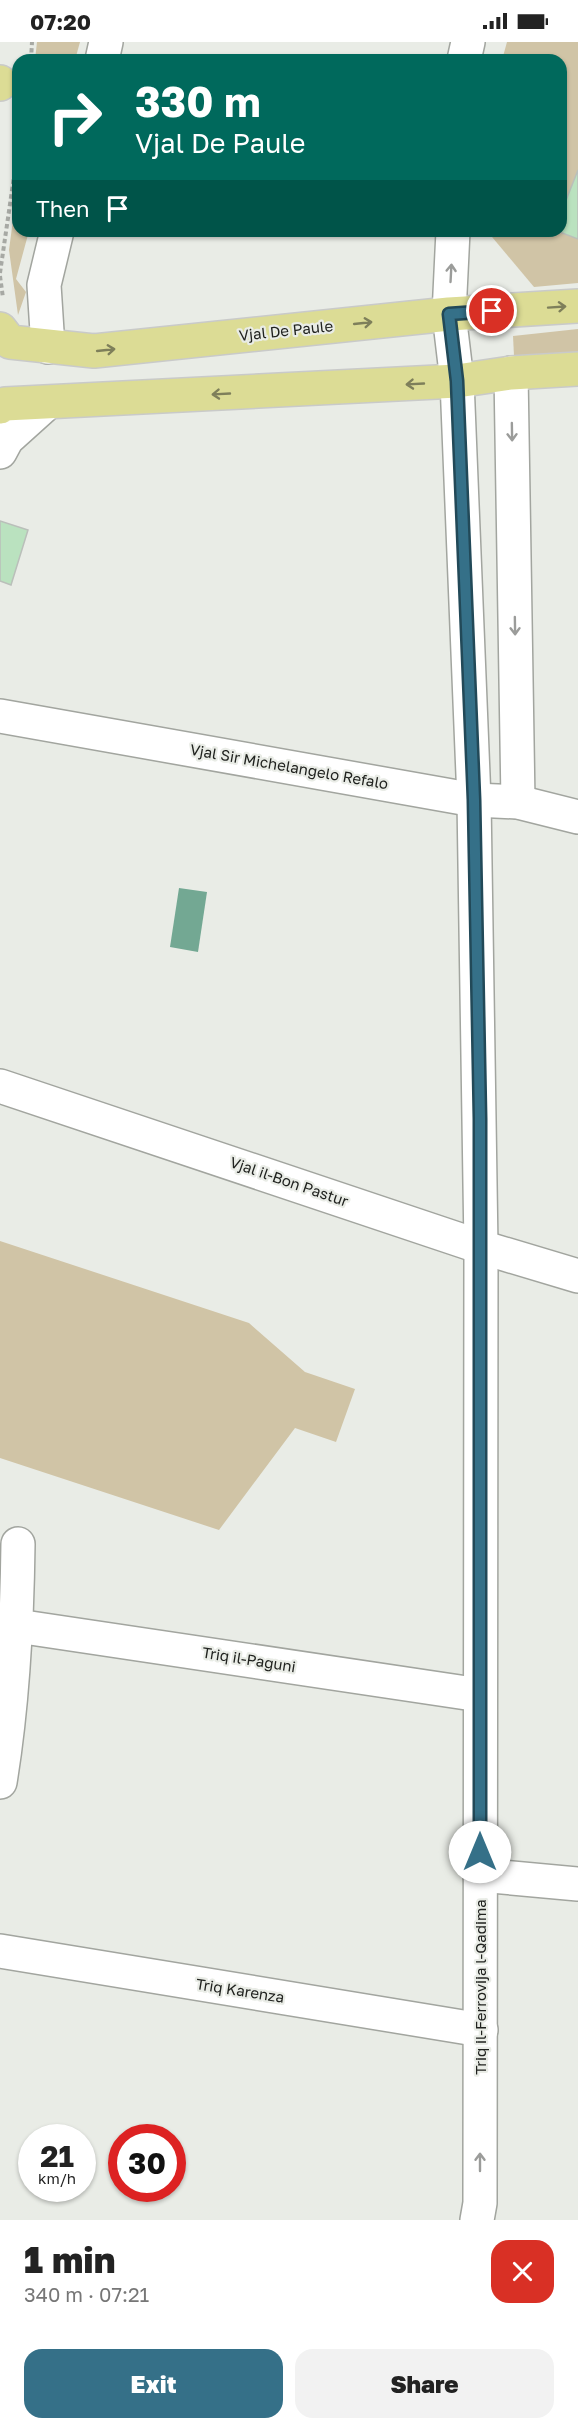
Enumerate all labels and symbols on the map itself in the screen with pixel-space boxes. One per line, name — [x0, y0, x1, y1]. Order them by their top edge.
one-way arrow — [446, 263, 457, 283]
pin — [466, 285, 517, 336]
one-way arrow — [547, 301, 566, 312]
street label: Vjal De Paule — [238, 316, 334, 344]
one-way arrow — [352, 317, 372, 328]
one-way arrow — [96, 344, 116, 355]
one-way arrow — [406, 378, 426, 389]
one-way arrow — [211, 389, 231, 400]
one-way arrow — [507, 421, 518, 441]
one-way arrow — [510, 616, 521, 636]
street label: Vjal Sir Michelangelo Refalo — [189, 740, 390, 792]
street label: Vjal il-Bon Pastur — [228, 1152, 351, 1210]
street label: Triq il-Paguni — [201, 1643, 297, 1675]
position arrow — [448, 1820, 512, 1884]
street label: Triq il-Ferrovija l-Qadima — [471, 1899, 489, 2075]
street label: Triq Karenza — [195, 1974, 286, 2006]
speed limit sign: 30 — [108, 2124, 186, 2202]
one-way arrow — [474, 2152, 486, 2172]

